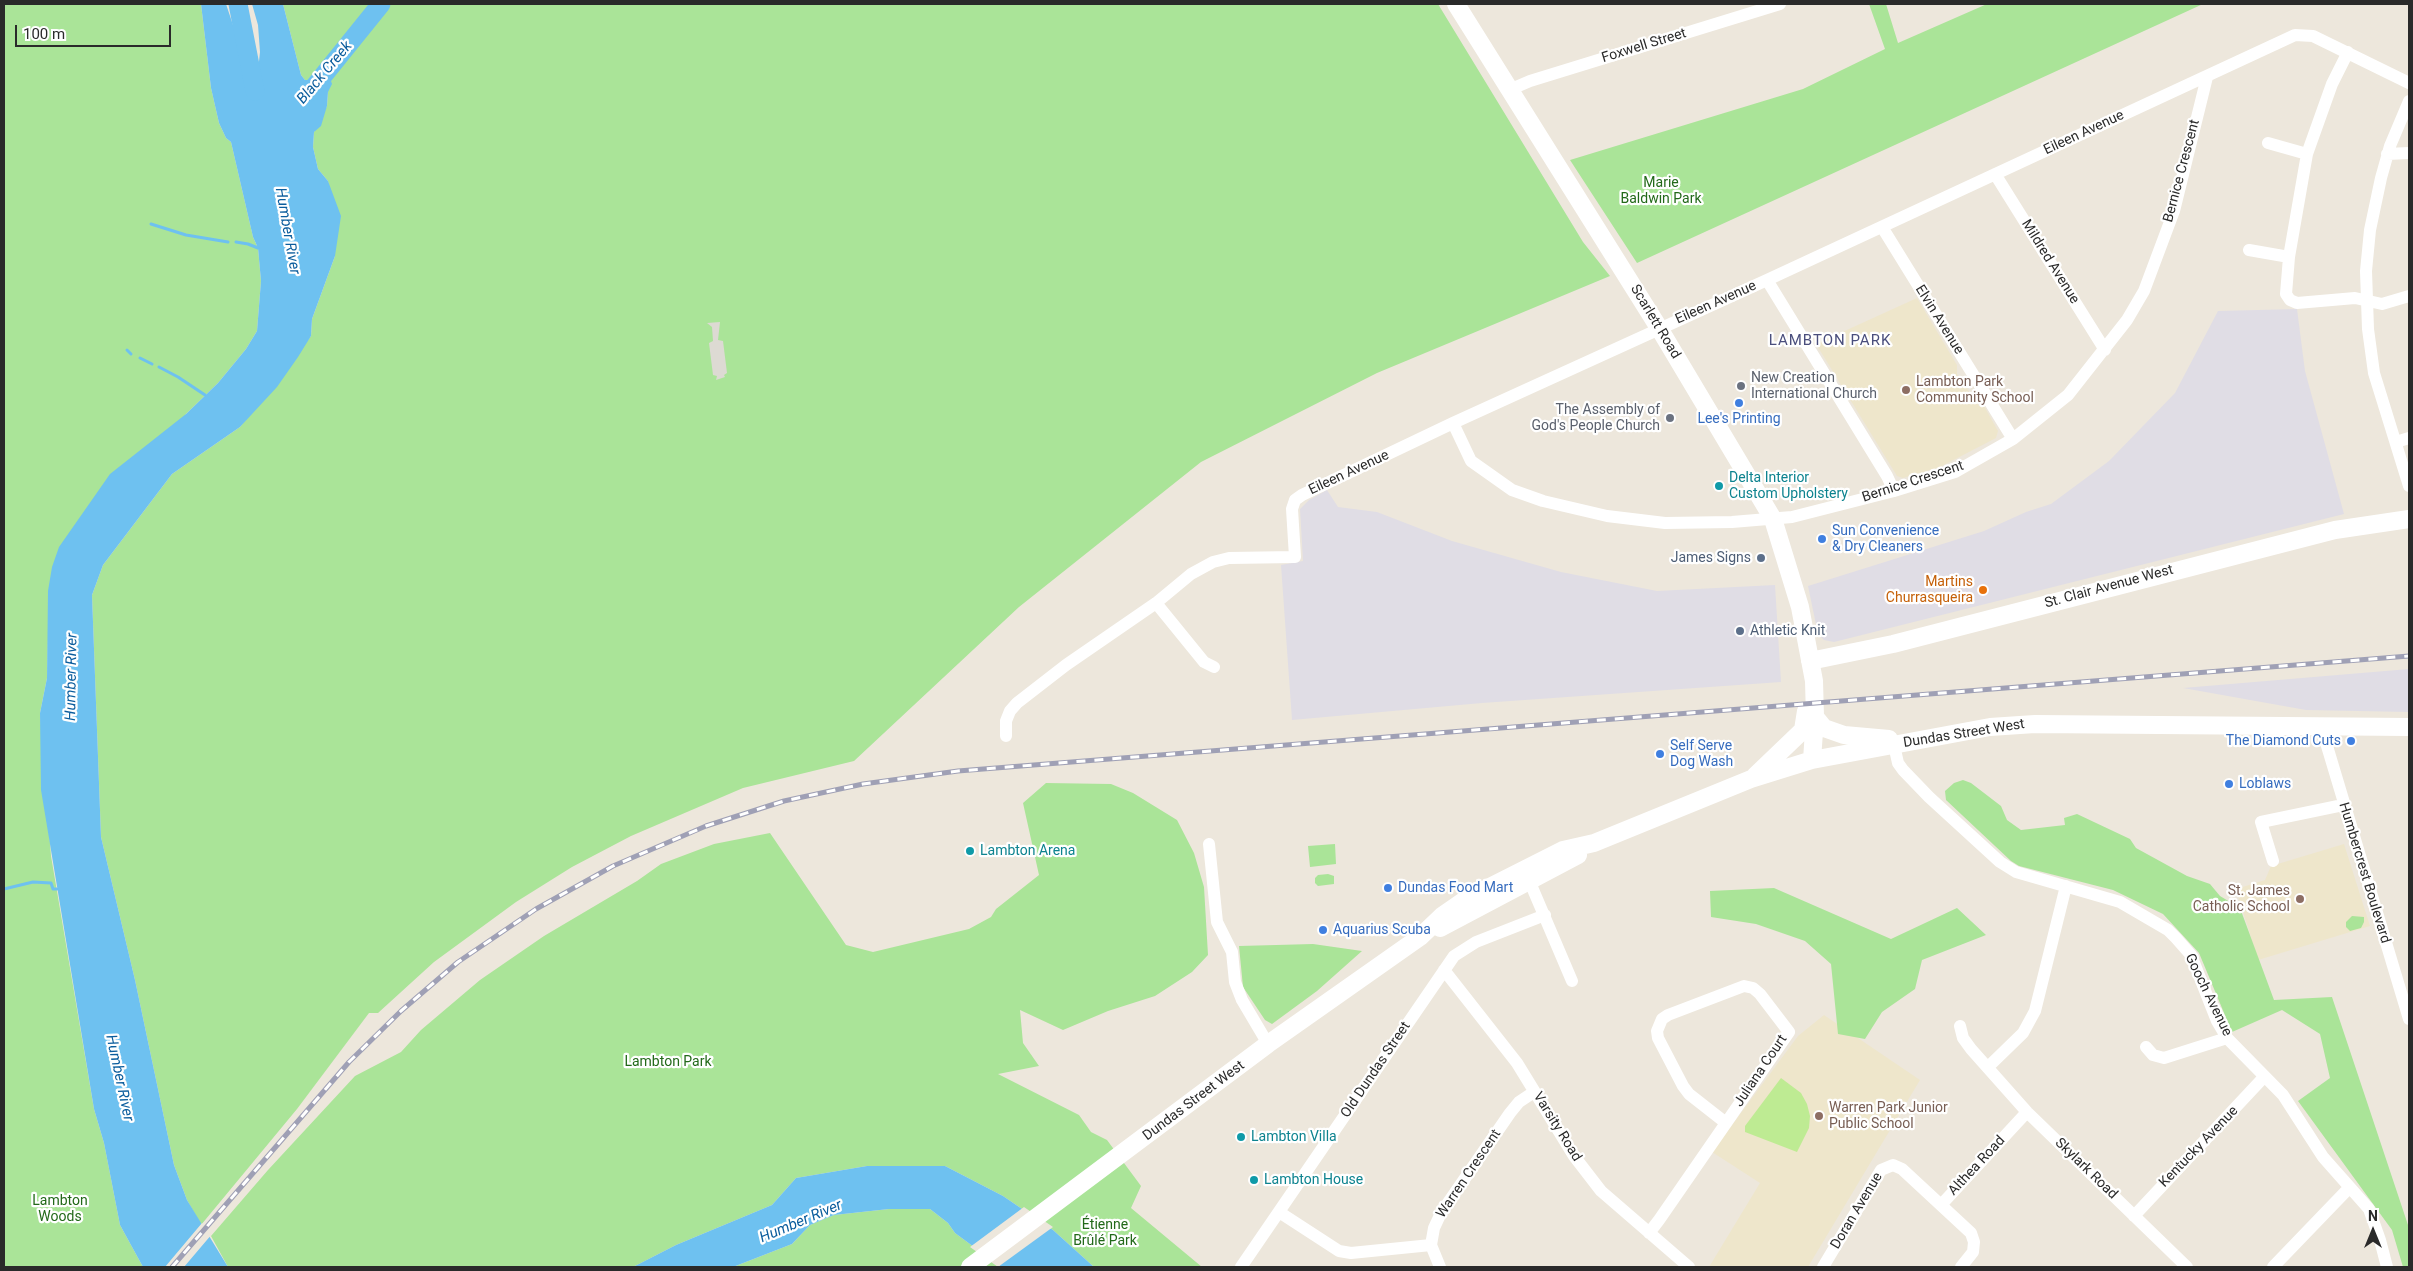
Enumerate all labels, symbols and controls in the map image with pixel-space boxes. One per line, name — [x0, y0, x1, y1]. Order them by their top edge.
scale bar — [18, 15, 174, 47]
text: 100 m — [23, 25, 65, 43]
street label: Foxwell Street — [1600, 25, 1688, 67]
water label: Black Creek — [294, 38, 356, 108]
street label: Eileen Avenue — [2041, 107, 2127, 159]
street label: Bernice Crescent — [2160, 118, 2204, 224]
park label: Marie Baldwin Park — [1621, 175, 1701, 208]
water label: Humber River — [271, 186, 303, 276]
street label: Mildred Avenue — [2017, 217, 2083, 307]
street label: Eileen Avenue — [1673, 278, 1759, 328]
street label: Scarlett Road — [1626, 282, 1684, 362]
street label: Elvin Avenue — [1911, 282, 1967, 358]
district label: LAMBTON PARK — [1767, 332, 1893, 350]
place label: New Creation International Church — [1751, 370, 1877, 402]
place label: Lambton Park Community School — [1916, 374, 2034, 407]
marker: New Creation International Church — [1735, 380, 1747, 392]
marker: Lambton Park Community School — [1900, 384, 1912, 396]
marker: Lee's Printing — [1733, 397, 1745, 409]
place label: The Assembly of God's People Church — [1531, 402, 1660, 434]
place label: Lee's Printing — [1697, 411, 1781, 427]
marker: The Assembly of God's People Church — [1664, 412, 1676, 424]
street label: Eileen Avenue — [1306, 447, 1392, 499]
street label: Bernice Crescent — [1860, 458, 1966, 506]
place label: Delta Interior Custom Upholstery — [1729, 470, 1848, 502]
marker: Delta Interior Custom Upholstery — [1713, 480, 1725, 492]
place label: Sun Convenience & Dry Cleaners — [1832, 523, 1939, 556]
marker: Sun Convenience & Dry Cleaners — [1816, 533, 1828, 545]
place label: James Signs — [1671, 550, 1751, 566]
marker: James Signs — [1755, 552, 1767, 564]
street label: St. Clair Avenue West — [2043, 562, 2175, 612]
place label: Martins Churrasqueira — [1886, 574, 1973, 606]
marker: Martins Churrasqueira — [1977, 584, 1989, 596]
place label: Athletic Knit — [1750, 623, 1825, 639]
marker: Athletic Knit — [1734, 625, 1746, 637]
water label: Humber River — [62, 633, 82, 721]
street label: Dundas Street West — [1902, 716, 2026, 752]
place label: The Diamond Cuts — [2226, 733, 2341, 749]
marker: The Diamond Cuts — [2345, 735, 2357, 747]
place label: Self Serve Dog Wash — [1670, 738, 1733, 770]
marker: Self Serve Dog Wash — [1654, 748, 1666, 760]
place label: Loblaws — [2239, 776, 2291, 792]
marker: Loblaws — [2223, 778, 2235, 790]
street label: Humbercrest Boulevard — [2335, 800, 2393, 946]
place label: Lambton Arena — [980, 843, 1075, 859]
marker: Lambton Arena — [964, 845, 976, 857]
place label: Dundas Food Mart — [1398, 880, 1513, 896]
marker: Dundas Food Mart — [1382, 882, 1394, 894]
place label: St. James Catholic School — [2193, 883, 2290, 916]
marker: St. James Catholic School — [2294, 893, 2306, 905]
place label: Aquarius Scuba — [1333, 922, 1431, 938]
marker: Aquarius Scuba — [1317, 924, 1329, 936]
street label: Gooch Avenue — [2181, 951, 2235, 1039]
street label: Old Dundas Street — [1338, 1019, 1414, 1121]
street label: Juliana Court — [1731, 1032, 1791, 1110]
water label: Humber River — [101, 1033, 137, 1123]
park label: Lambton Park — [624, 1054, 712, 1070]
street label: Dundas Street West — [1140, 1057, 1248, 1145]
street label: Varsity Road — [1529, 1089, 1585, 1165]
place label: Warren Park Junior Public School — [1829, 1100, 1948, 1132]
street label: Kentucky Avenue — [2156, 1103, 2242, 1191]
marker: Warren Park Junior Public School — [1813, 1110, 1825, 1122]
street label: Warren Crescent — [1433, 1127, 1505, 1221]
place label: Lambton Villa — [1251, 1129, 1337, 1145]
marker: Lambton Villa — [1235, 1131, 1247, 1143]
street label: Althea Road — [1945, 1133, 2009, 1199]
street label: Skylark Road — [2051, 1135, 2121, 1203]
street label: Doran Avenue — [1828, 1170, 1886, 1252]
place label: Lambton House — [1264, 1172, 1363, 1188]
marker: Lambton House — [1248, 1174, 1260, 1186]
park label: Lambton Woods — [32, 1193, 88, 1226]
water label: Humber River — [757, 1197, 845, 1247]
north arrow — [2348, 1206, 2398, 1256]
text: N — [2368, 1208, 2378, 1224]
park label: Étienne Brûlé Park — [1073, 1217, 1137, 1250]

